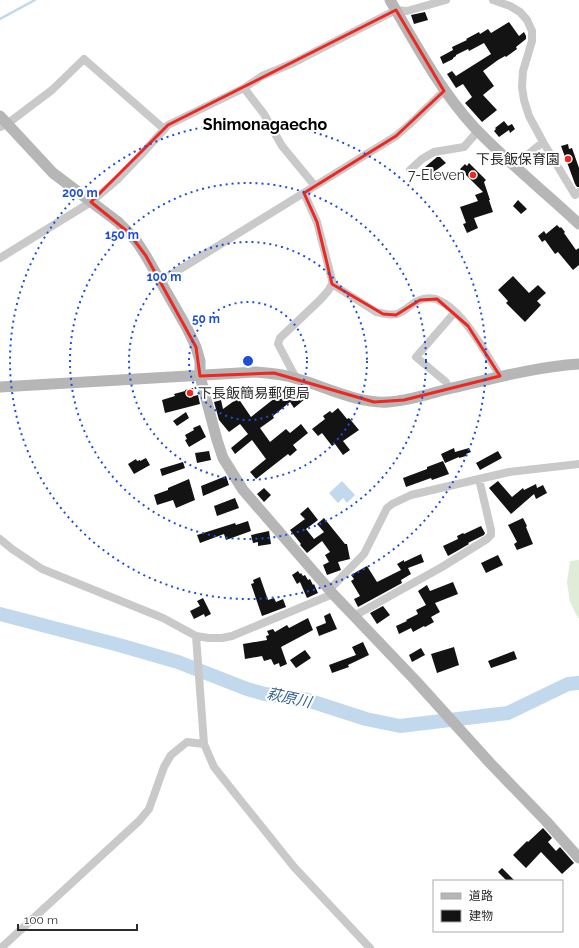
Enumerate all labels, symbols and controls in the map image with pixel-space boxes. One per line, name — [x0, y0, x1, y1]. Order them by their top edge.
district label: Shimonagaecho — [203, 115, 327, 134]
place label: 下長飯保育園 — [476, 151, 560, 167]
marker: 下長飯保育園 — [563, 154, 573, 164]
place label: 7-Eleven — [408, 167, 465, 183]
marker: 7-Eleven — [468, 170, 478, 180]
text: 200 m — [62, 186, 98, 200]
text: 150 m — [105, 228, 139, 242]
text: 100 m — [147, 270, 181, 284]
text: 50 m — [192, 312, 220, 326]
centre of rings — [241, 354, 255, 368]
place label: 下長飯簡易郵便局 — [198, 385, 310, 401]
marker: 下長飯簡易郵便局 — [185, 388, 195, 398]
water label: 萩原川 — [265, 685, 315, 712]
legend — [433, 880, 563, 932]
text: 道路 — [469, 889, 493, 903]
scale bar — [18, 906, 137, 932]
text: 建物 — [469, 909, 493, 923]
text: 100 m — [24, 913, 58, 927]

